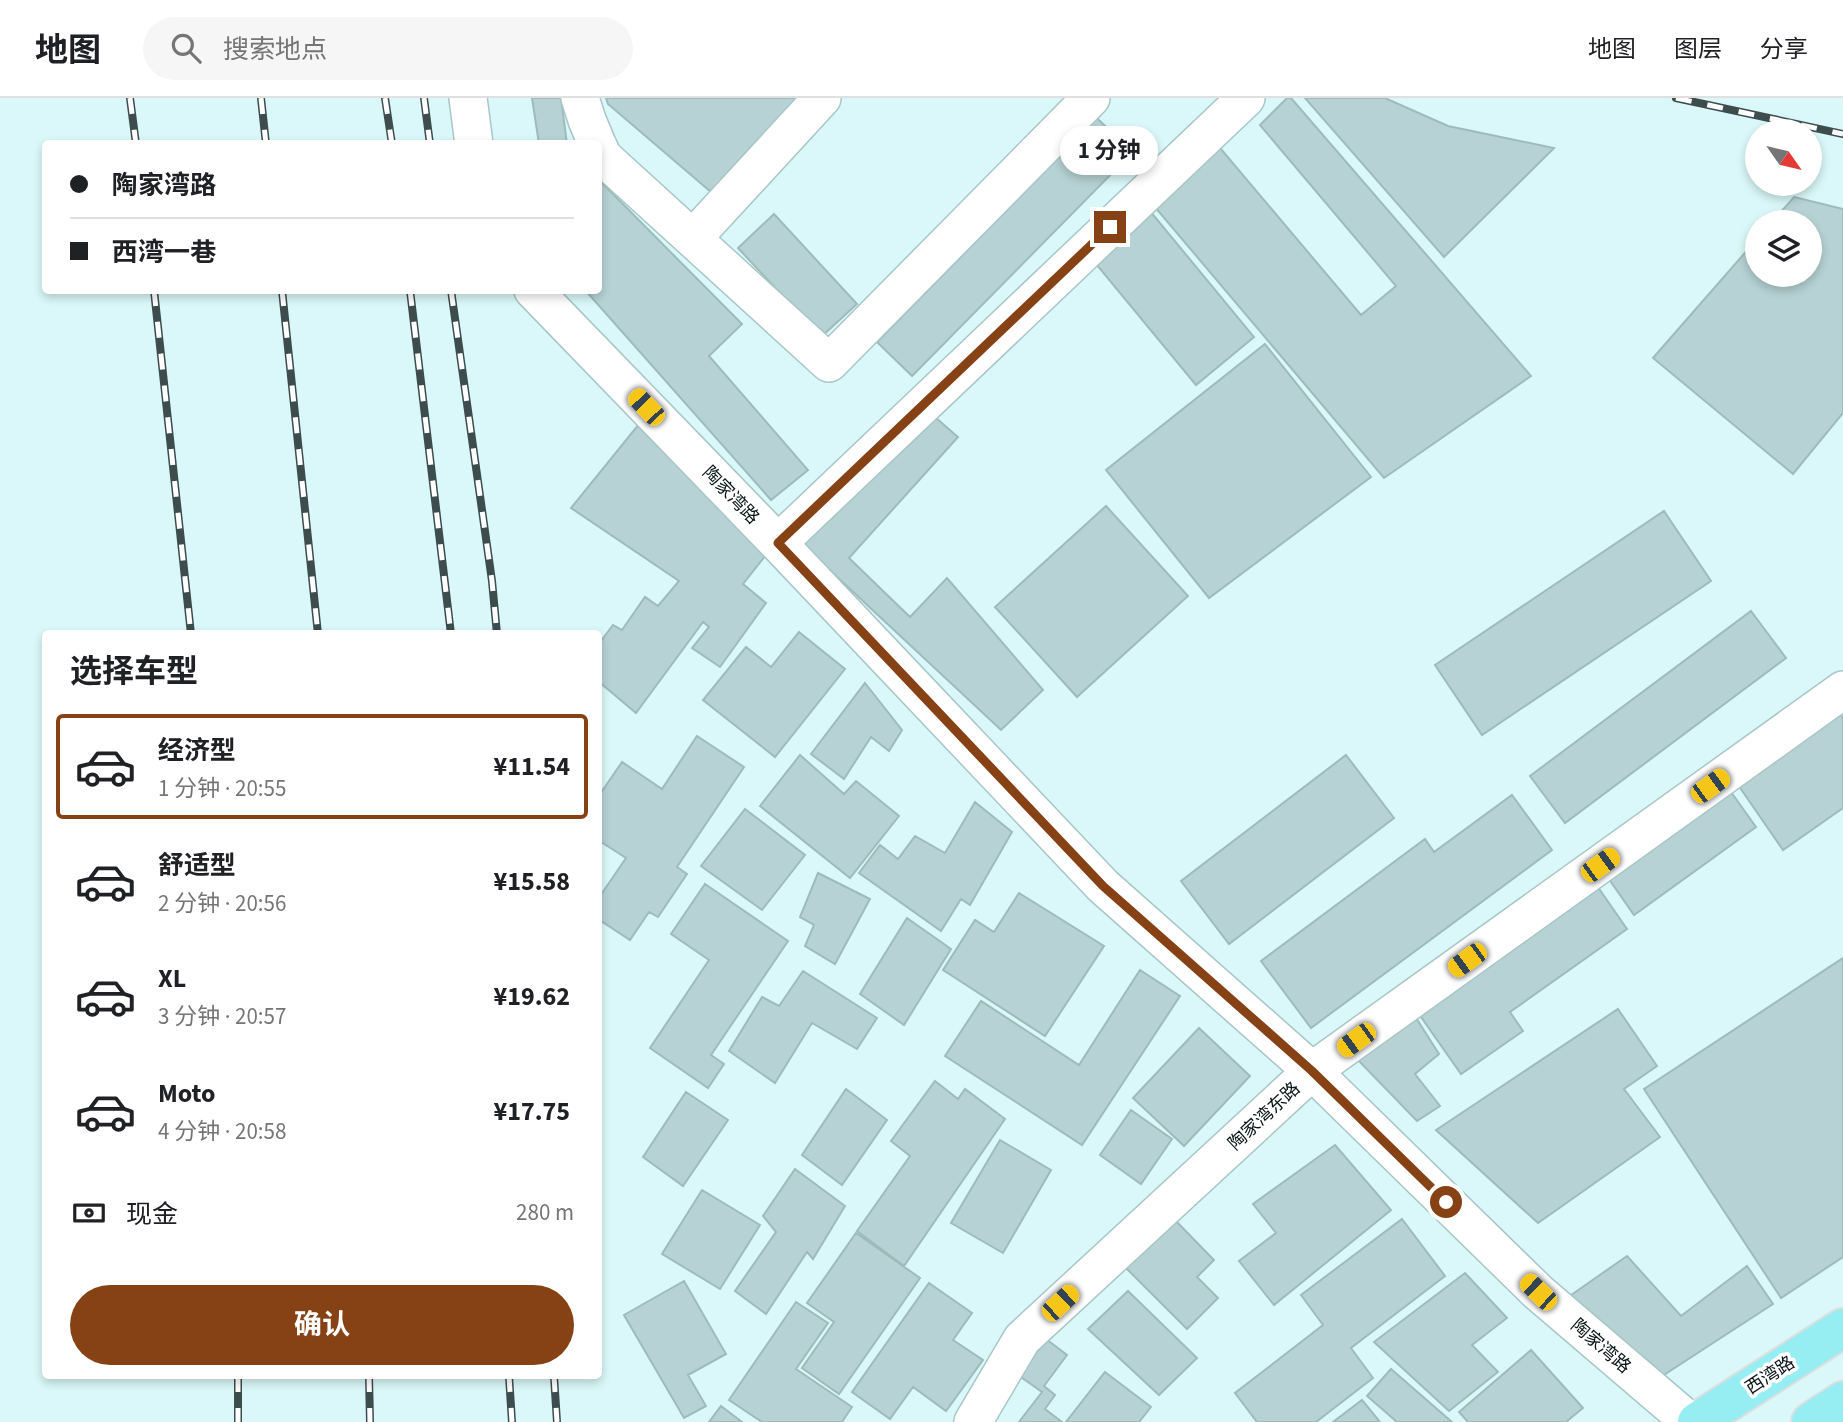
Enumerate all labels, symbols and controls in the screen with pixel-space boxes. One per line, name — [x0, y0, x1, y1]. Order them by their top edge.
search box — [143, 17, 633, 80]
text: 地图 — [35, 27, 101, 74]
icon: search — [167, 29, 205, 67]
text: 搜索地点 — [223, 31, 327, 68]
text: 地图 — [1588, 32, 1636, 67]
text: 图层 — [1674, 32, 1722, 67]
text: 分享 — [1760, 32, 1808, 67]
north arrow — [1745, 119, 1822, 196]
map controls — [1745, 119, 1822, 287]
callout: 1 分钟 — [1061, 125, 1159, 174]
text: 1 分钟 — [1078, 134, 1140, 167]
text: 陶家湾路 — [112, 167, 216, 204]
button: layers — [1745, 210, 1822, 287]
route end — [1094, 211, 1126, 243]
text: 西湾一巷 — [112, 234, 216, 271]
car — [624, 385, 669, 429]
street label: 陶家湾路 — [697, 461, 765, 530]
text: 选择车型 — [70, 649, 198, 695]
text: 经济型 — [158, 732, 236, 769]
icon: car — [74, 735, 137, 798]
text: ¥11.54 — [494, 748, 570, 785]
car — [1687, 765, 1734, 807]
text: 1 分钟 · 20:55 — [158, 772, 286, 805]
car — [1577, 844, 1624, 886]
text: 舒适型 — [158, 847, 236, 884]
icon: car — [74, 850, 137, 913]
text: ¥15.58 — [494, 863, 570, 900]
text: 2 分钟 · 20:56 — [158, 887, 286, 920]
car — [1444, 939, 1491, 981]
text: XL — [158, 960, 186, 997]
icon: car — [74, 965, 137, 1028]
text: ¥19.62 — [494, 978, 570, 1015]
text: 3 分钟 · 20:57 — [158, 1000, 286, 1033]
car — [1333, 1019, 1380, 1061]
text: Moto — [158, 1075, 215, 1112]
street label: 陶家湾东路 — [1223, 1077, 1306, 1156]
icon: car — [74, 1080, 137, 1143]
text: ¥17.75 — [494, 1093, 570, 1130]
text: 4 分钟 · 20:58 — [158, 1115, 286, 1148]
route start — [1430, 1186, 1462, 1218]
icon: cash — [70, 1194, 108, 1232]
text: 现金 — [126, 1196, 178, 1233]
text: 280 m — [516, 1196, 574, 1229]
car — [1516, 1270, 1561, 1314]
car — [1038, 1281, 1083, 1325]
button: 确认 — [70, 1285, 574, 1365]
street label: 陶家湾路 — [1565, 1313, 1636, 1379]
street label: 西湾路 — [1741, 1350, 1800, 1401]

